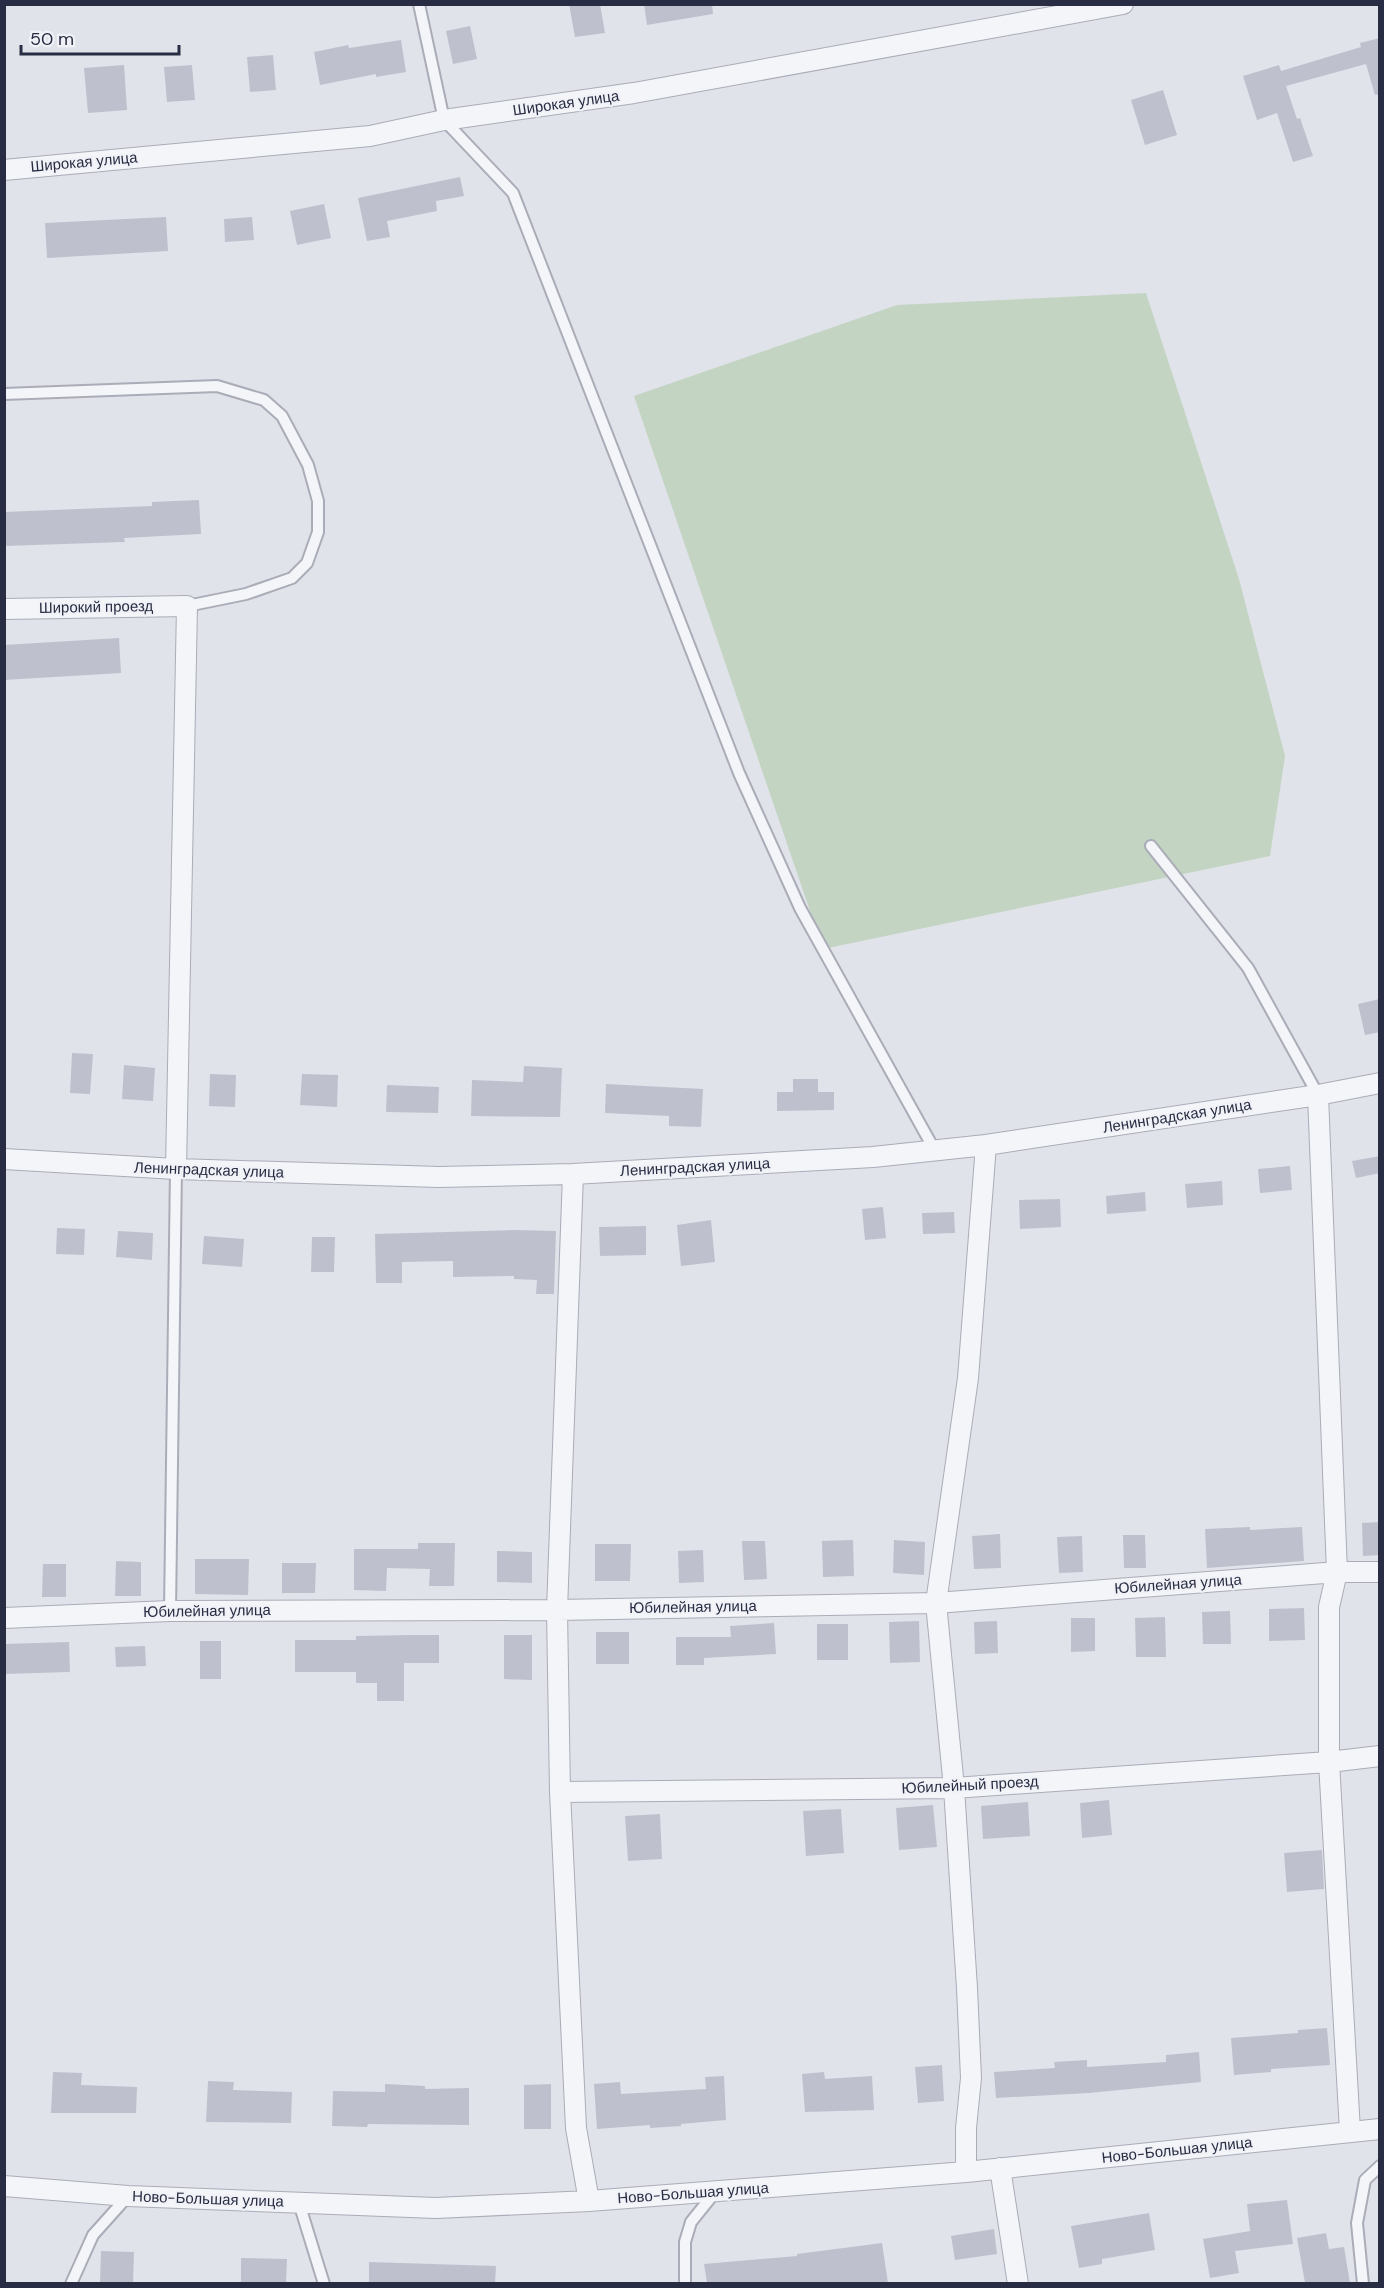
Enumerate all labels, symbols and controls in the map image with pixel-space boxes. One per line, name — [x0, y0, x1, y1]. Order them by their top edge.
scale bar — [21, 18, 178, 56]
text: 50 m — [30, 27, 74, 51]
street label: Широкая улица — [511, 86, 621, 120]
street label: Широкая улица — [30, 147, 139, 177]
street label: Широкий проезд — [39, 596, 154, 618]
street label: Ленинградская улица — [1101, 1094, 1253, 1138]
street label: Ленинградская улица — [620, 1153, 771, 1181]
street label: Ленинградская улица — [134, 1157, 285, 1183]
street label: Юбилейная улица — [1114, 1570, 1243, 1598]
street label: Юбилейная улица — [629, 1596, 758, 1618]
street label: Юбилейная улица — [143, 1600, 272, 1622]
street label: Юбилейный проезд — [901, 1771, 1039, 1799]
street label: Ново-Большая улица — [1101, 2132, 1254, 2168]
street label: Ново-Большая улица — [617, 2178, 770, 2208]
street label: Ново-Большая улица — [132, 2186, 285, 2212]

